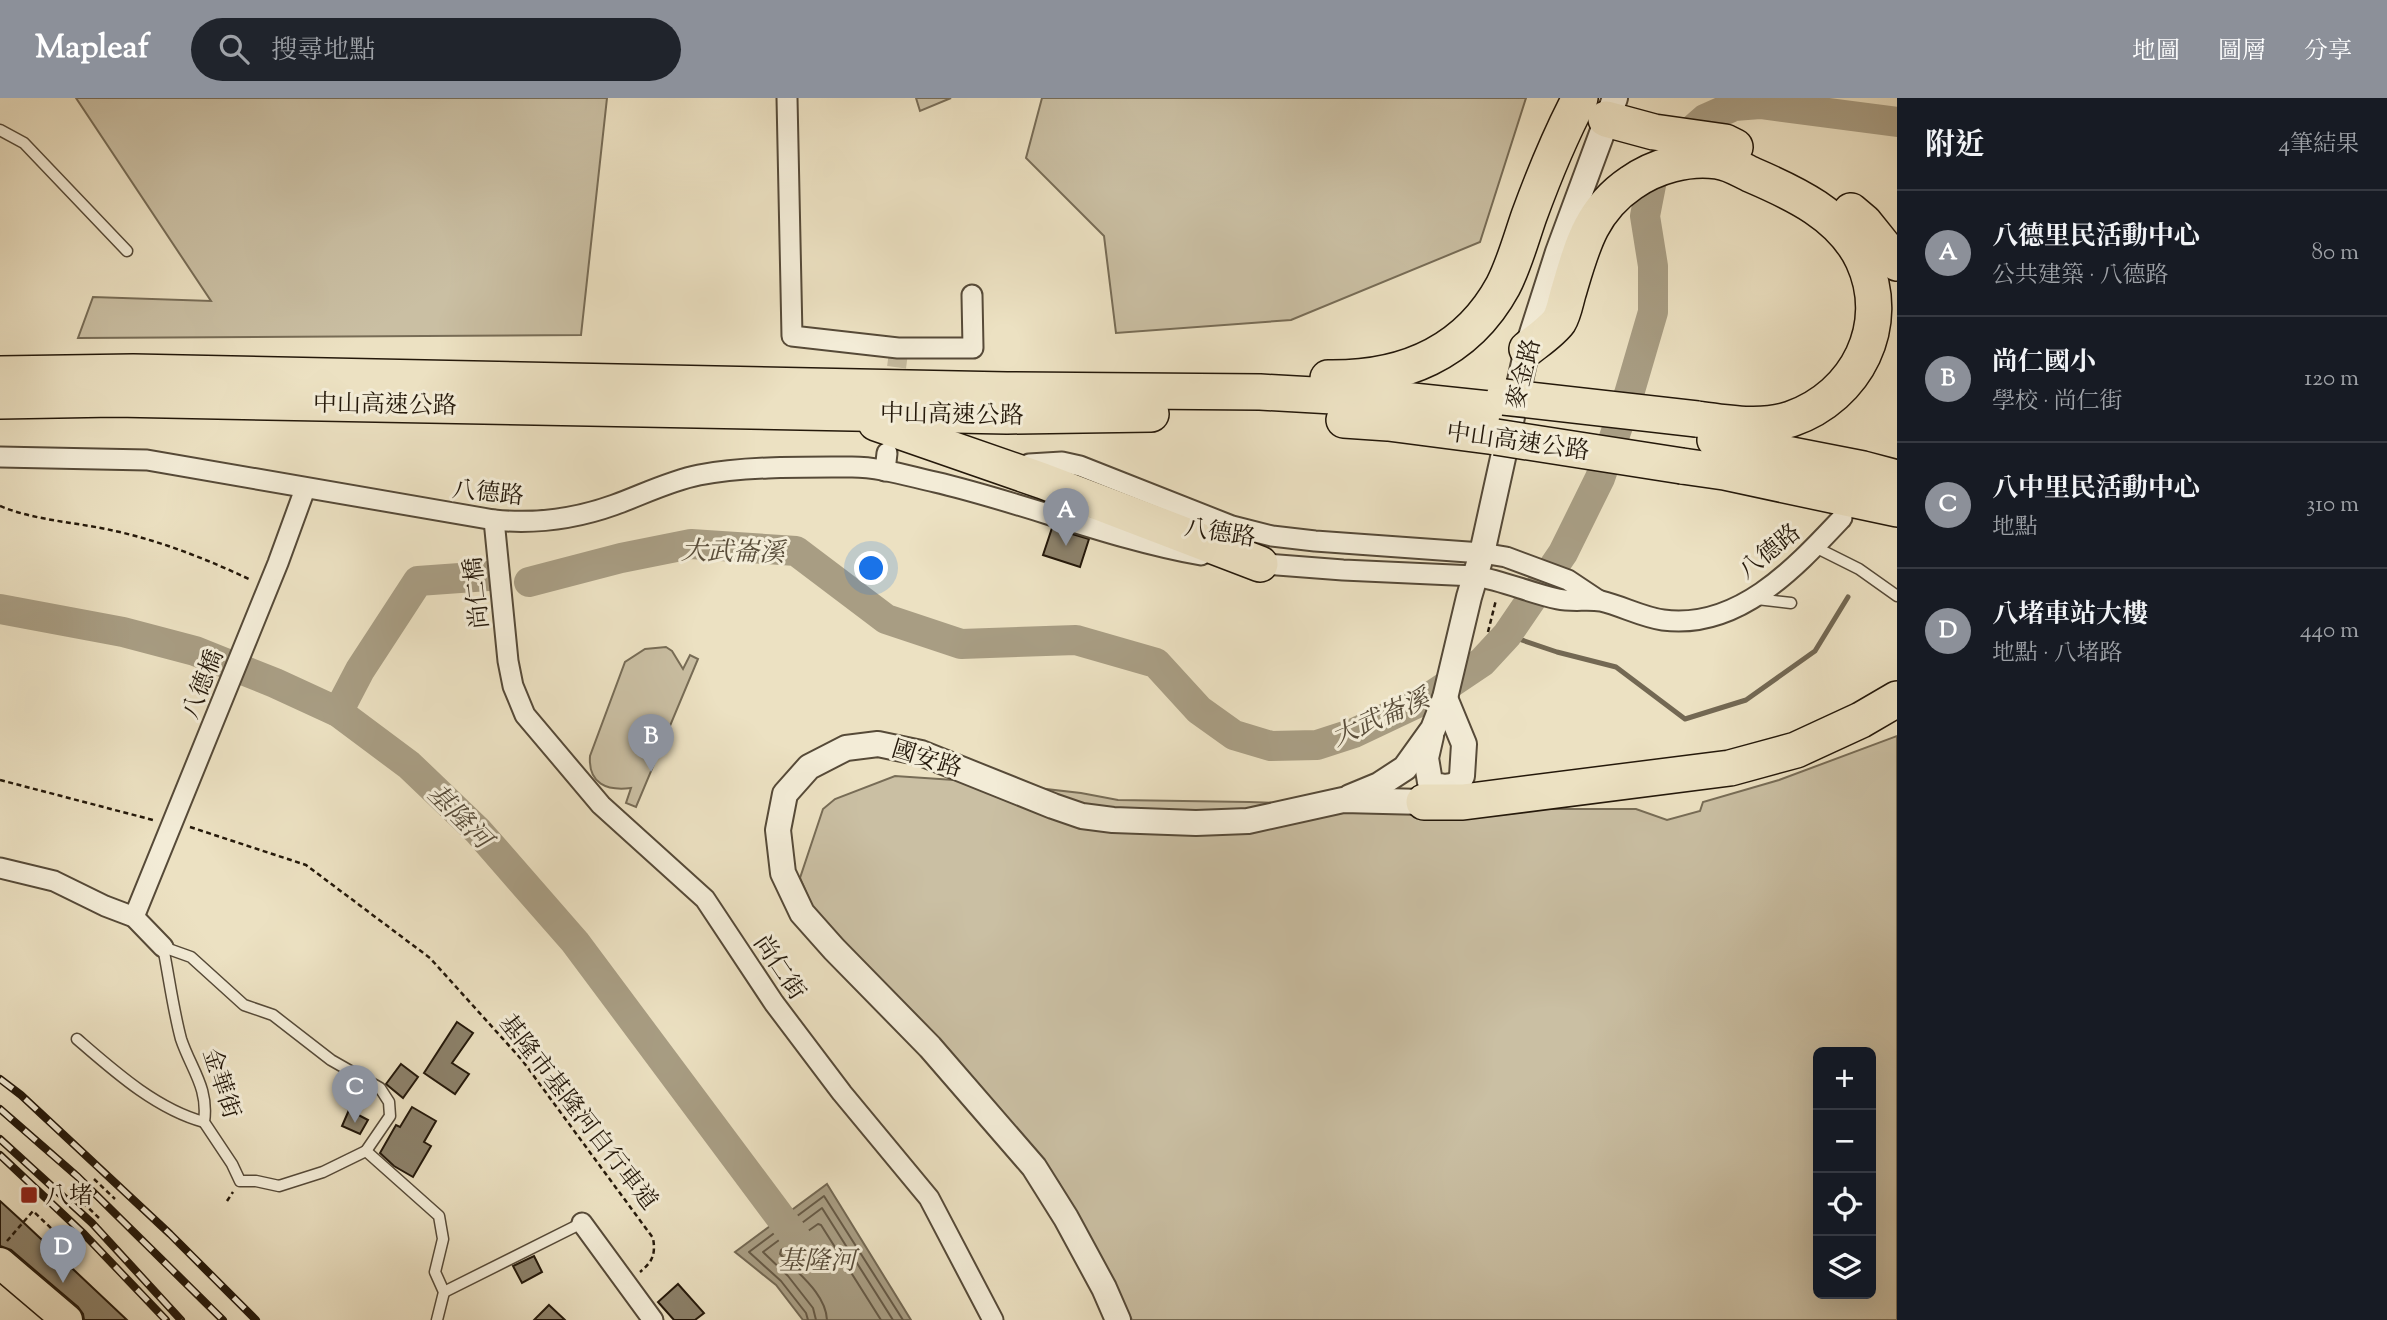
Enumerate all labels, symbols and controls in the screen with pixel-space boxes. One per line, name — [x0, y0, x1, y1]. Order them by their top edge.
search box — [191, 18, 681, 81]
text: Mapleaf — [35, 25, 149, 73]
icon: search — [215, 30, 253, 68]
text: 搜尋地點 — [271, 33, 375, 70]
text: 地圖 — [2132, 35, 2180, 69]
text: 圖層 — [2218, 35, 2266, 69]
text: 分享 — [2304, 35, 2352, 69]
text: 附近 — [1925, 125, 1985, 168]
text: 4筆結果 — [2278, 129, 2359, 162]
text: 八德里民活動中心 — [1992, 219, 2200, 256]
text: A — [1939, 237, 1957, 270]
text: 80 m — [2311, 237, 2359, 270]
text: 公共建築 · 八德路 — [1992, 260, 2169, 293]
street label: 麥金路 — [1500, 335, 1550, 414]
text: 尚仁國小 — [1992, 345, 2096, 382]
text: B — [1941, 363, 1955, 396]
text: 120 m — [2304, 363, 2359, 396]
text: 學校 · 尚仁街 — [1992, 386, 2123, 419]
street label: 中山高速公路 — [313, 388, 457, 424]
street label: 中山高速公路 — [880, 398, 1024, 434]
street label: 中山高速公路 — [1444, 416, 1591, 470]
text: 八中里民活動中心 — [1992, 471, 2200, 508]
street label: 八德路 — [450, 473, 525, 515]
pin: A — [1043, 488, 1089, 546]
text: C — [1939, 489, 1957, 522]
text: 310 m — [2306, 489, 2359, 522]
street label: 八德路 — [1181, 512, 1258, 556]
text: 地點 — [1992, 512, 2038, 545]
street label: 八德路 — [1732, 517, 1809, 588]
water label: 大武崙溪 — [681, 534, 788, 573]
your location — [854, 551, 888, 585]
street label: 尚仁橋 — [457, 555, 499, 630]
text: 八堵車站大樓 — [1992, 597, 2148, 634]
text: D — [1939, 615, 1957, 648]
text: 440 m — [2300, 615, 2359, 648]
text: 地點 · 八堵路 — [1992, 638, 2123, 671]
street label: 八德橋 — [175, 645, 233, 724]
water label: 大武崙溪 — [1326, 680, 1439, 757]
pin: B — [628, 714, 674, 772]
street label: 國安路 — [887, 733, 966, 787]
water label: 基隆河 — [418, 777, 502, 861]
street label: 尚仁街 — [744, 929, 813, 1007]
street label: 基隆市基隆河自行車道 — [490, 1008, 665, 1218]
street label: 金華街 — [193, 1044, 247, 1123]
map controls — [1813, 1047, 1876, 1299]
button: + — [1813, 1047, 1876, 1110]
pin: C — [332, 1065, 378, 1123]
button: − — [1813, 1110, 1876, 1173]
button: locate — [1813, 1173, 1876, 1236]
place label: 八堵 — [45, 1180, 93, 1214]
marker: 八堵 — [19, 1185, 39, 1205]
pin: D — [40, 1225, 86, 1283]
button: layers — [1813, 1236, 1876, 1299]
water label: 基隆河 — [778, 1244, 860, 1281]

